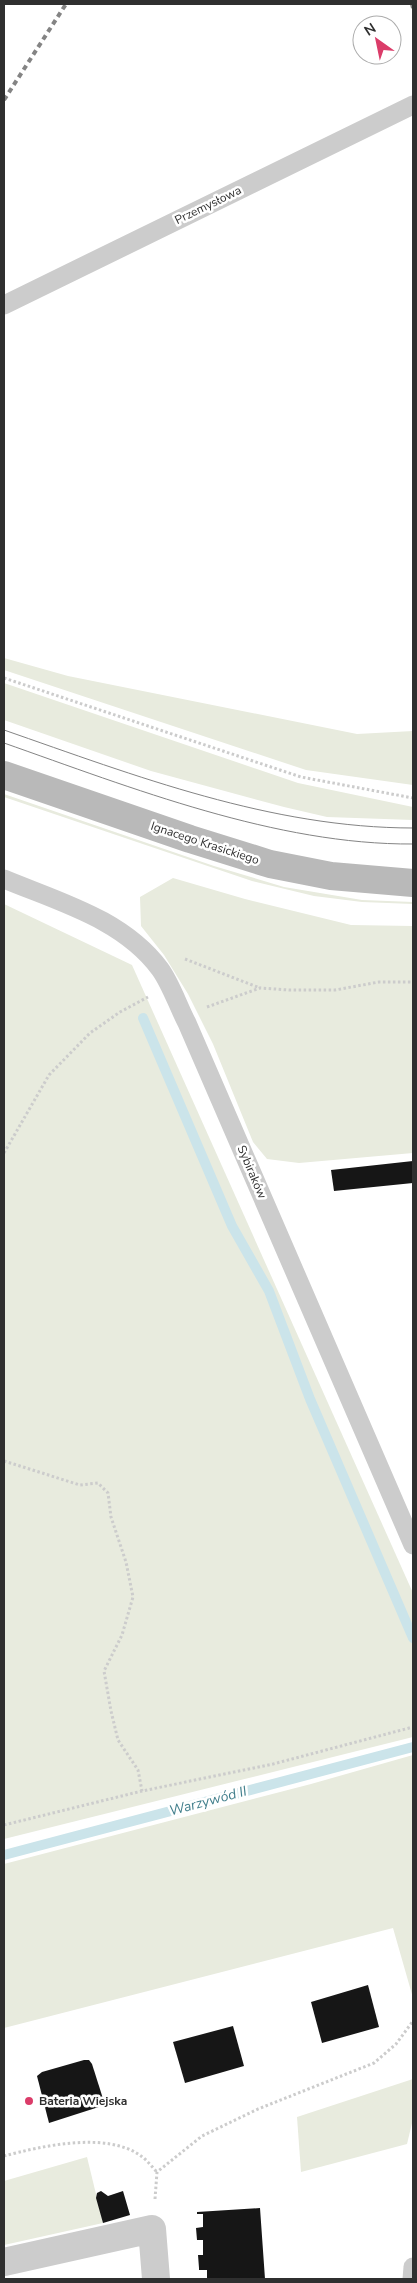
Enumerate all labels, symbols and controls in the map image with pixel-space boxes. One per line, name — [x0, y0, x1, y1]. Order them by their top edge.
north arrow — [352, 15, 402, 65]
text: N — [361, 19, 380, 40]
street label: Przemysłowa — [172, 182, 244, 228]
street label: Ignacego Krasickiego — [149, 818, 261, 868]
street label: Sybiraków — [234, 1143, 270, 1201]
water label: Warzywód II — [167, 1781, 249, 1820]
place label: Bateria Wiejska — [39, 2093, 127, 2109]
marker: Bateria Wiejska — [23, 2095, 35, 2107]

